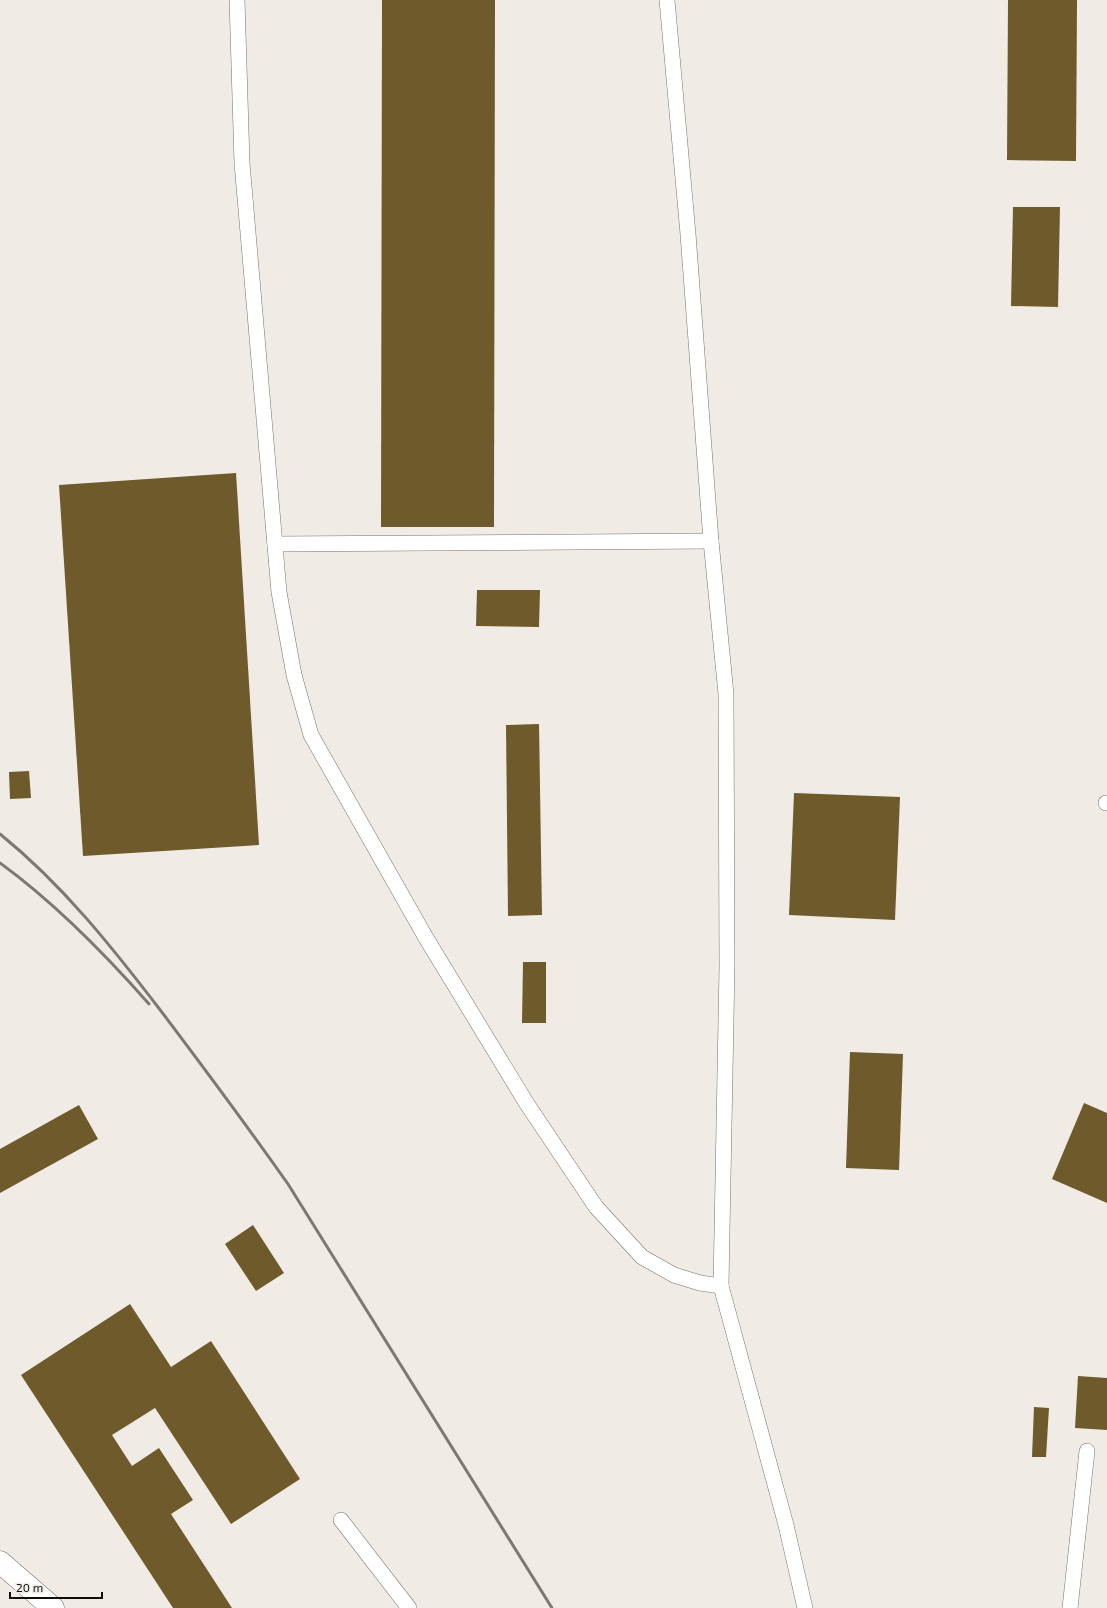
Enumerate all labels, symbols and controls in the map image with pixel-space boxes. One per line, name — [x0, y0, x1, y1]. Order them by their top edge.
scale bar — [10, 1574, 102, 1600]
text: 20 m — [16, 1580, 43, 1594]

